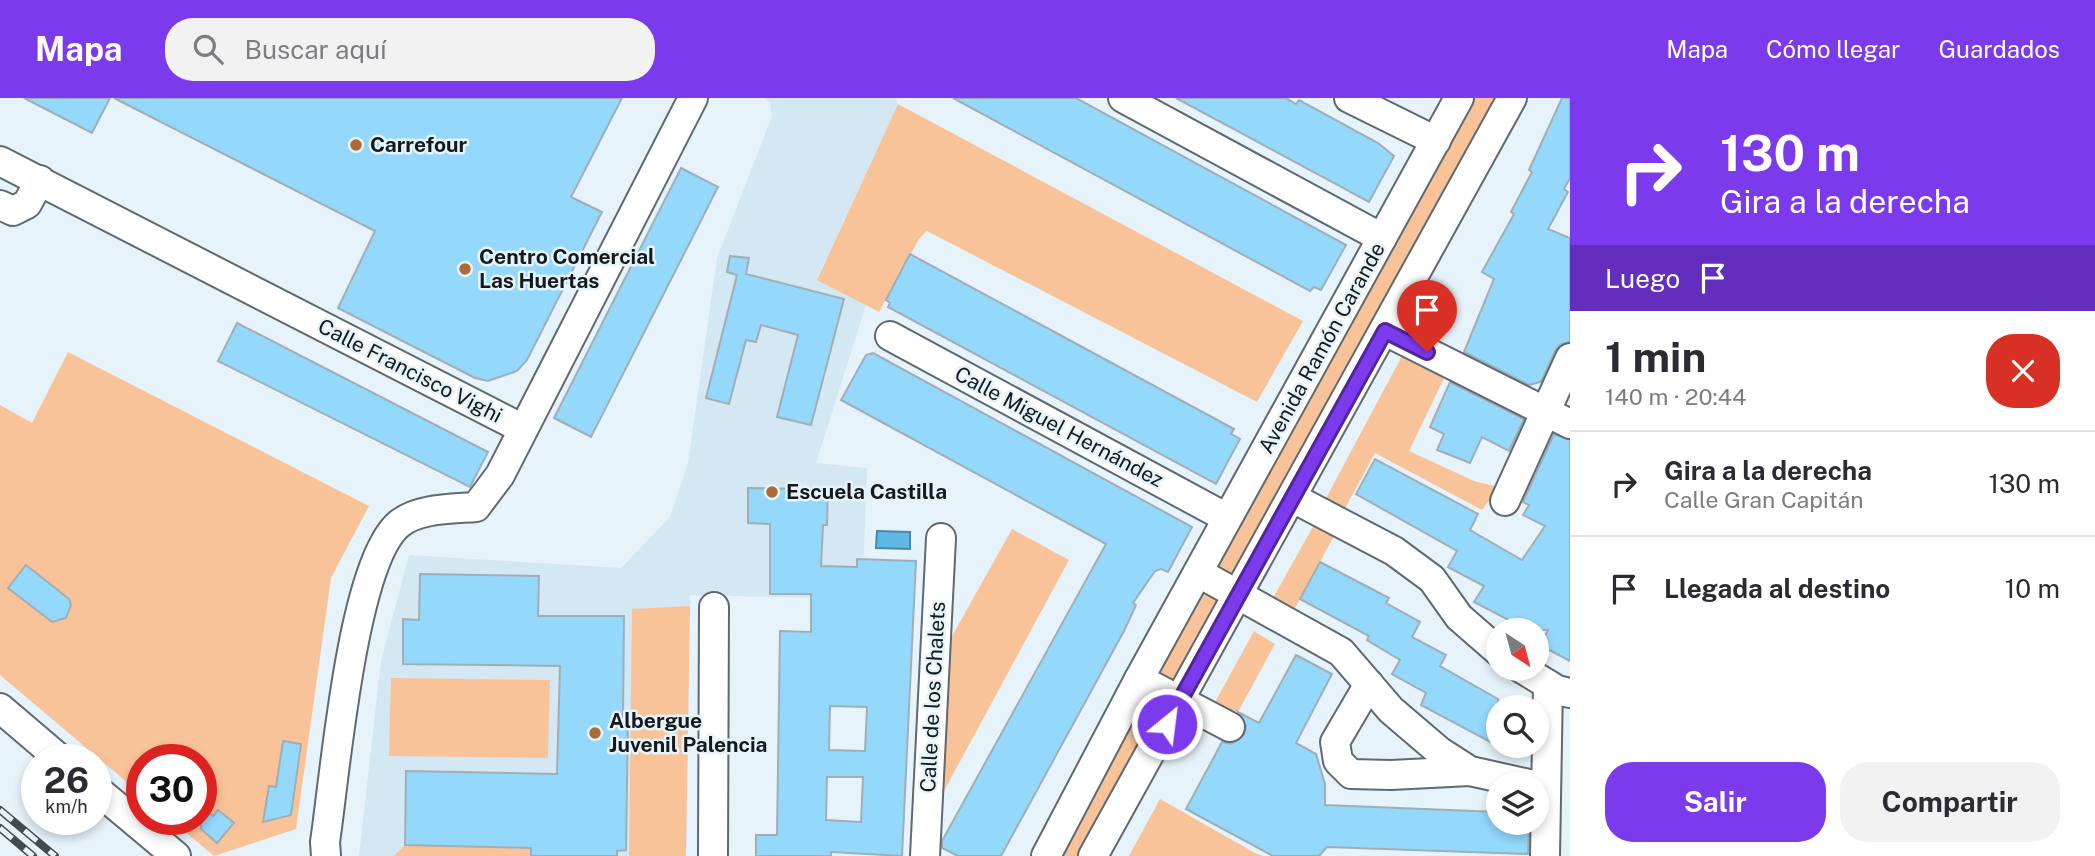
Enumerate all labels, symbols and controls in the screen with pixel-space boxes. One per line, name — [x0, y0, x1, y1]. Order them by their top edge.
search box — [165, 18, 655, 81]
text: Mapa — [35, 30, 123, 68]
icon: search — [189, 30, 227, 68]
text: Buscar aquí — [245, 34, 386, 65]
text: Mapa — [1666, 35, 1728, 63]
text: Cómo llegar — [1766, 35, 1900, 63]
text: Guardados — [1938, 35, 2060, 63]
text: 130 m — [1720, 124, 1860, 182]
icon: right — [1605, 126, 1696, 217]
place label: Carrefour — [370, 132, 468, 157]
marker: Carrefour — [348, 137, 364, 153]
text: Gira a la derecha — [1720, 183, 1970, 220]
street label: Avenida Ramón Carande — [1253, 238, 1390, 458]
place label: Centro Comercial Las Huertas — [479, 244, 655, 293]
icon: arrive — [1694, 259, 1732, 297]
marker: Centro Comercial Las Huertas — [457, 261, 473, 277]
text: Luego — [1605, 263, 1680, 294]
pin — [1397, 280, 1457, 352]
icon: arrive — [1408, 291, 1446, 329]
street label: Calle Francisco Vighi — [314, 313, 506, 428]
text: 1 min — [1605, 332, 1706, 381]
button: close — [1986, 334, 2060, 408]
street label: Calle Miguel Hernández — [951, 361, 1168, 492]
text: 140 m · 20:44 — [1605, 383, 1746, 410]
text: Gira a la derecha — [1664, 455, 1872, 486]
icon: right — [1605, 465, 1643, 503]
text: 130 m — [1988, 468, 2060, 499]
place label: Escuela Castilla — [786, 479, 947, 504]
marker: Escuela Castilla — [764, 484, 780, 500]
text: Calle Gran Capitán — [1664, 486, 1864, 513]
icon: arrive — [1605, 570, 1643, 608]
text: Llegada al destino — [1664, 573, 1890, 604]
text: 10 m — [2005, 573, 2060, 604]
street label: Calle de los Chalets — [915, 601, 950, 793]
north arrow — [1486, 618, 1549, 681]
map controls — [1486, 618, 1549, 835]
position arrow — [1130, 687, 1204, 761]
button: search — [1486, 695, 1549, 758]
place label: Albergue Juvenil Palencia — [609, 708, 768, 757]
marker: Albergue Juvenil Palencia — [587, 725, 603, 741]
speed limit sign: 30 — [126, 744, 217, 835]
text: 26 — [44, 760, 89, 801]
button: Salir — [1605, 762, 1826, 842]
button: Compartir — [1840, 762, 2060, 842]
button: layers — [1486, 772, 1549, 835]
text: km/h — [45, 796, 88, 817]

